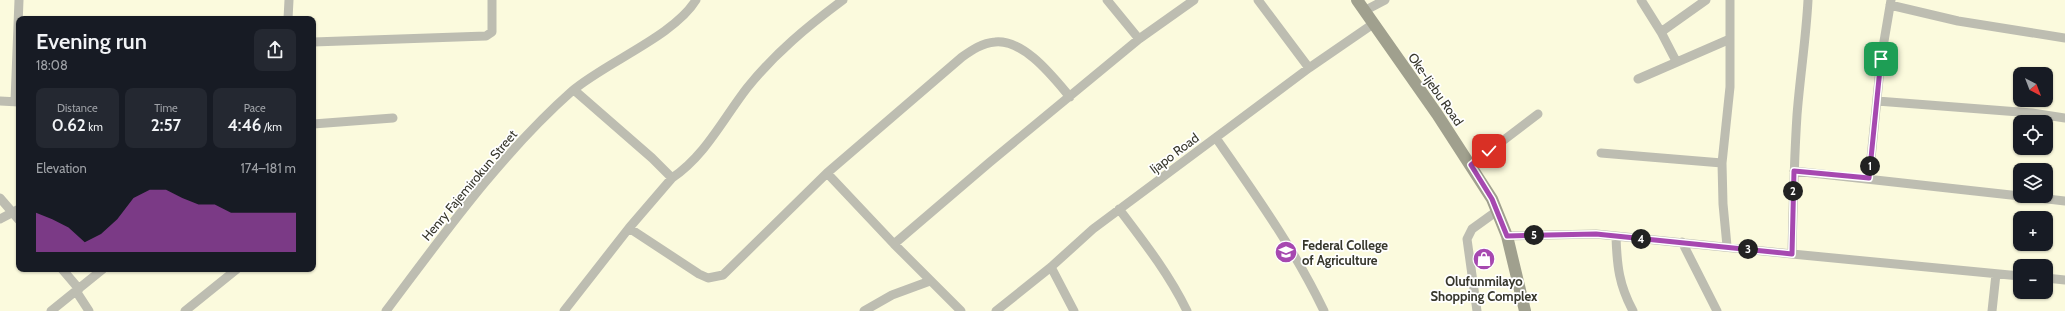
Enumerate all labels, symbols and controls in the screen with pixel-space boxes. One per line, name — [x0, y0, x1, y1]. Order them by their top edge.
text: Evening run — [36, 28, 147, 55]
button: share — [254, 29, 296, 71]
pin — [1864, 42, 1898, 76]
icon: arrive — [1870, 48, 1892, 70]
street label: Oke-Ijebu Road — [1404, 49, 1467, 129]
text: 18:08 — [36, 57, 68, 73]
north arrow — [2013, 67, 2053, 107]
map controls — [2013, 67, 2053, 299]
text: Distance — [57, 101, 98, 115]
text: Time — [154, 101, 178, 115]
text: Pace — [244, 101, 266, 115]
text: 0.62 — [52, 115, 86, 135]
text: 2:57 — [151, 115, 181, 135]
text: 4:46 — [227, 115, 261, 135]
button: locate — [2013, 115, 2053, 155]
text: km — [86, 120, 103, 134]
text: /km — [261, 120, 282, 134]
street label: Henry Fajemirokun Street — [418, 126, 521, 244]
street label: Ijapo Road — [1146, 129, 1202, 178]
pin — [1472, 134, 1506, 168]
icon: check — [1478, 140, 1500, 162]
pin: 1 — [1860, 156, 1880, 176]
text: 1 — [1868, 159, 1872, 173]
text: Elevation — [36, 160, 87, 176]
text: 174–181 m — [241, 160, 296, 176]
button: layers — [2013, 163, 2053, 203]
pin: 2 — [1783, 181, 1803, 201]
text: 2 — [1790, 184, 1796, 198]
button: + — [2013, 211, 2053, 251]
pin: 5 — [1524, 225, 1544, 245]
text: 5 — [1531, 228, 1537, 242]
pin: 4 — [1631, 229, 1651, 249]
text: 4 — [1638, 232, 1644, 246]
place label: Federal College of Agriculture — [1302, 237, 1388, 268]
school or university icon: Federal College of Agriculture — [1273, 239, 1299, 265]
pin: 3 — [1738, 239, 1758, 259]
text: 3 — [1745, 242, 1751, 256]
shop icon: Olufunmilayo Shopping Complex — [1471, 246, 1497, 272]
button: − — [2013, 259, 2053, 299]
place label: Olufunmilayo Shopping Complex — [1431, 273, 1538, 304]

